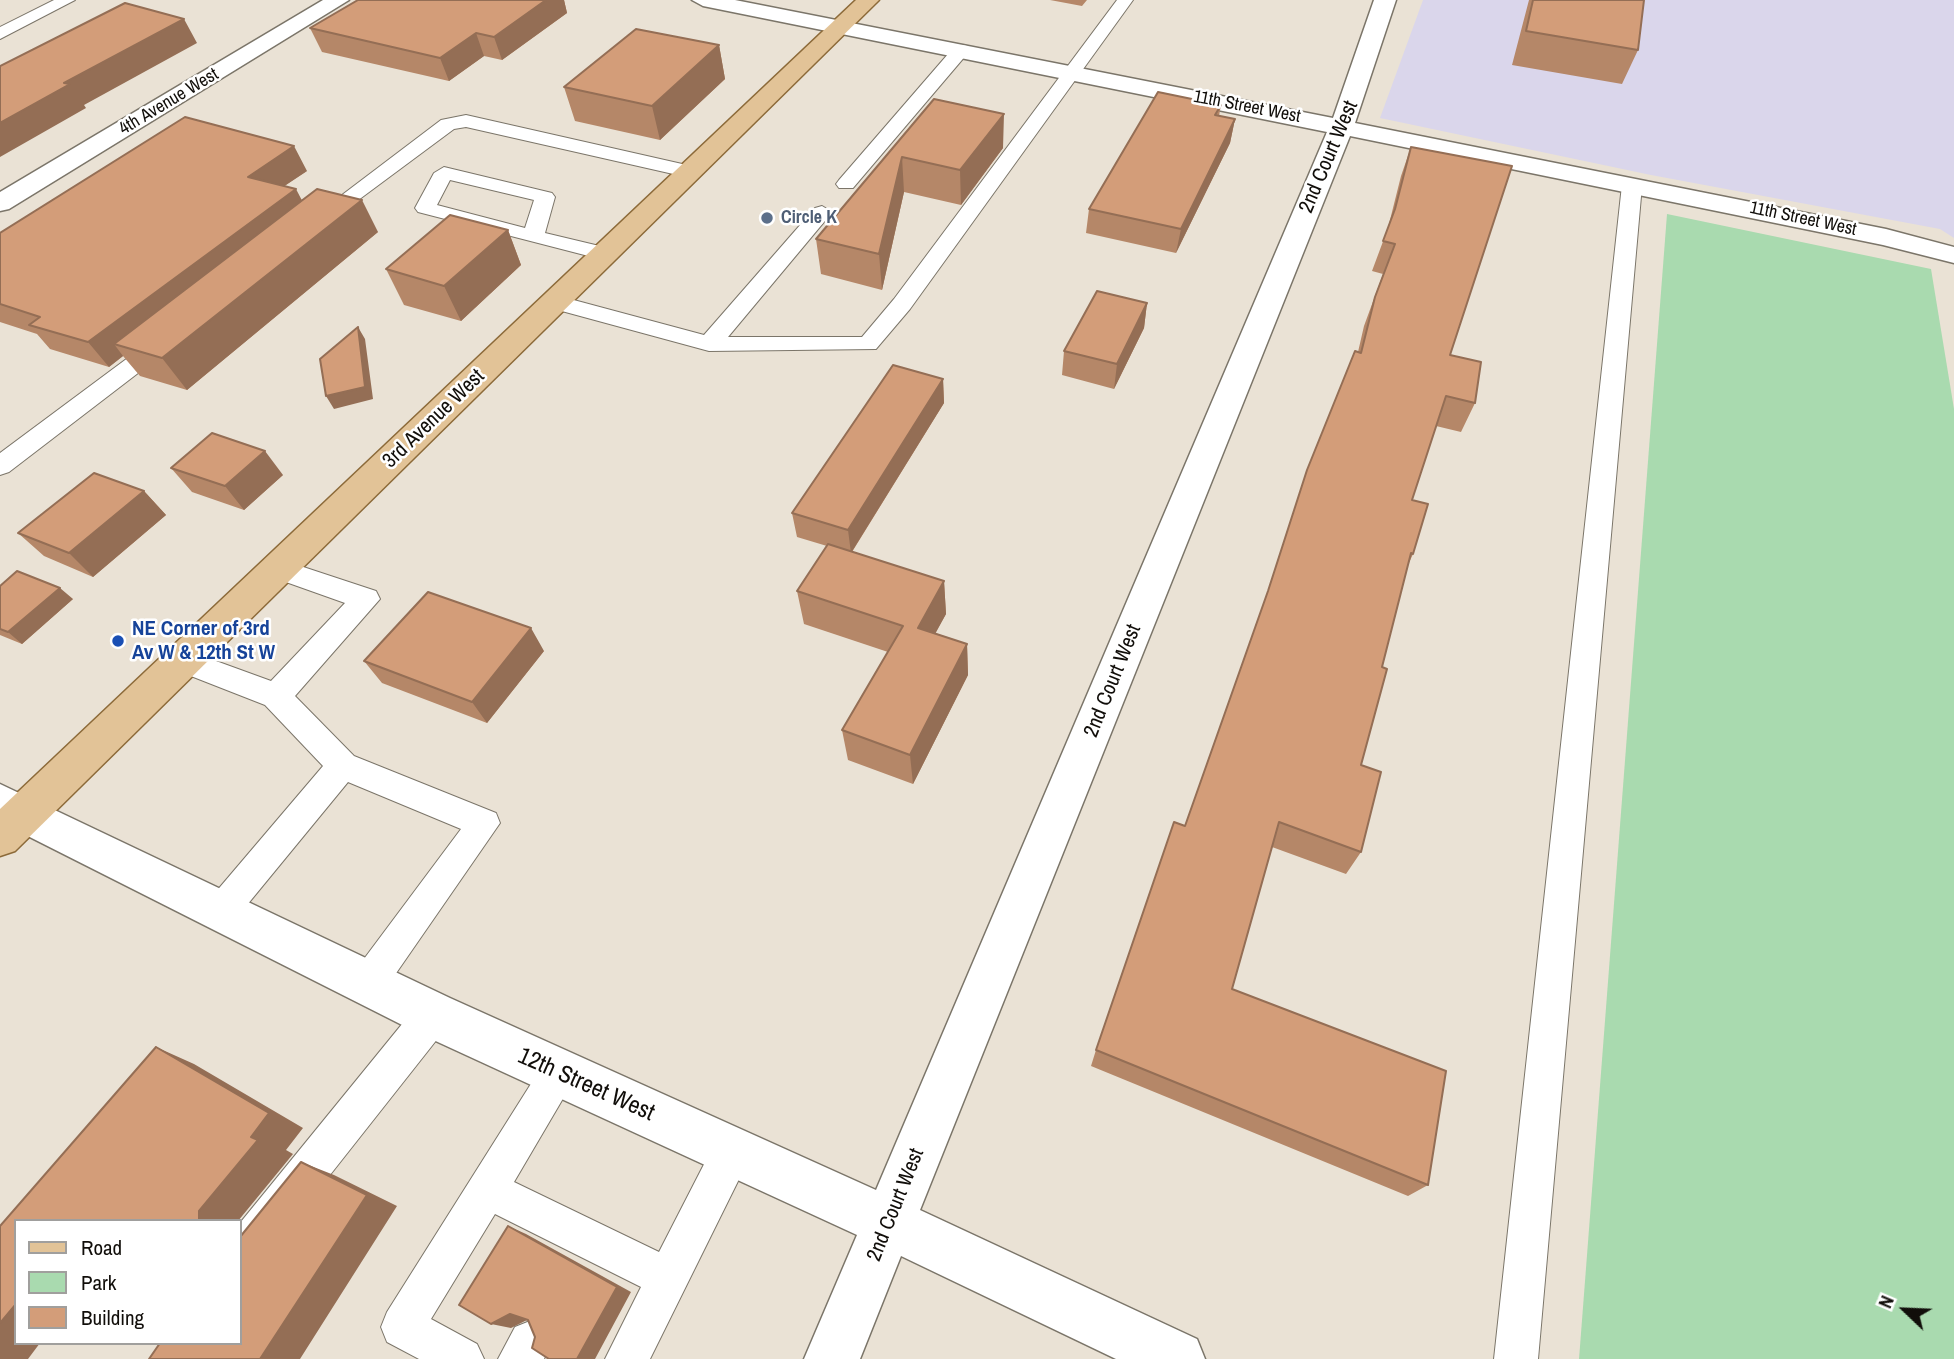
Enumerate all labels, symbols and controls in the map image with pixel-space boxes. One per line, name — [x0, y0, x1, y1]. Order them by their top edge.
street label: 4th Avenue West — [115, 64, 223, 140]
street label: 11th Street West — [1192, 86, 1302, 128]
street label: 2nd Court West — [1294, 97, 1364, 217]
street label: 11th Street West — [1748, 197, 1858, 241]
place label: Circle K — [781, 207, 837, 229]
marker: Circle K — [759, 210, 775, 226]
street label: 3rd Avenue West — [378, 364, 490, 474]
place label: NE Corner of 3rd Av W & 12th St W — [132, 616, 275, 666]
street label: 2nd Court West — [1079, 621, 1147, 741]
marker: NE Corner of 3rd Av W & 12th St W — [110, 633, 126, 649]
street label: 12th Street West — [513, 1042, 659, 1128]
street label: 2nd Court West — [862, 1145, 930, 1265]
legend — [14, 1219, 242, 1345]
text: Road — [81, 1233, 122, 1262]
text: Park — [81, 1268, 116, 1297]
north arrow — [1870, 1275, 1940, 1345]
text: N — [1872, 1292, 1900, 1312]
text: Building — [81, 1303, 144, 1332]

